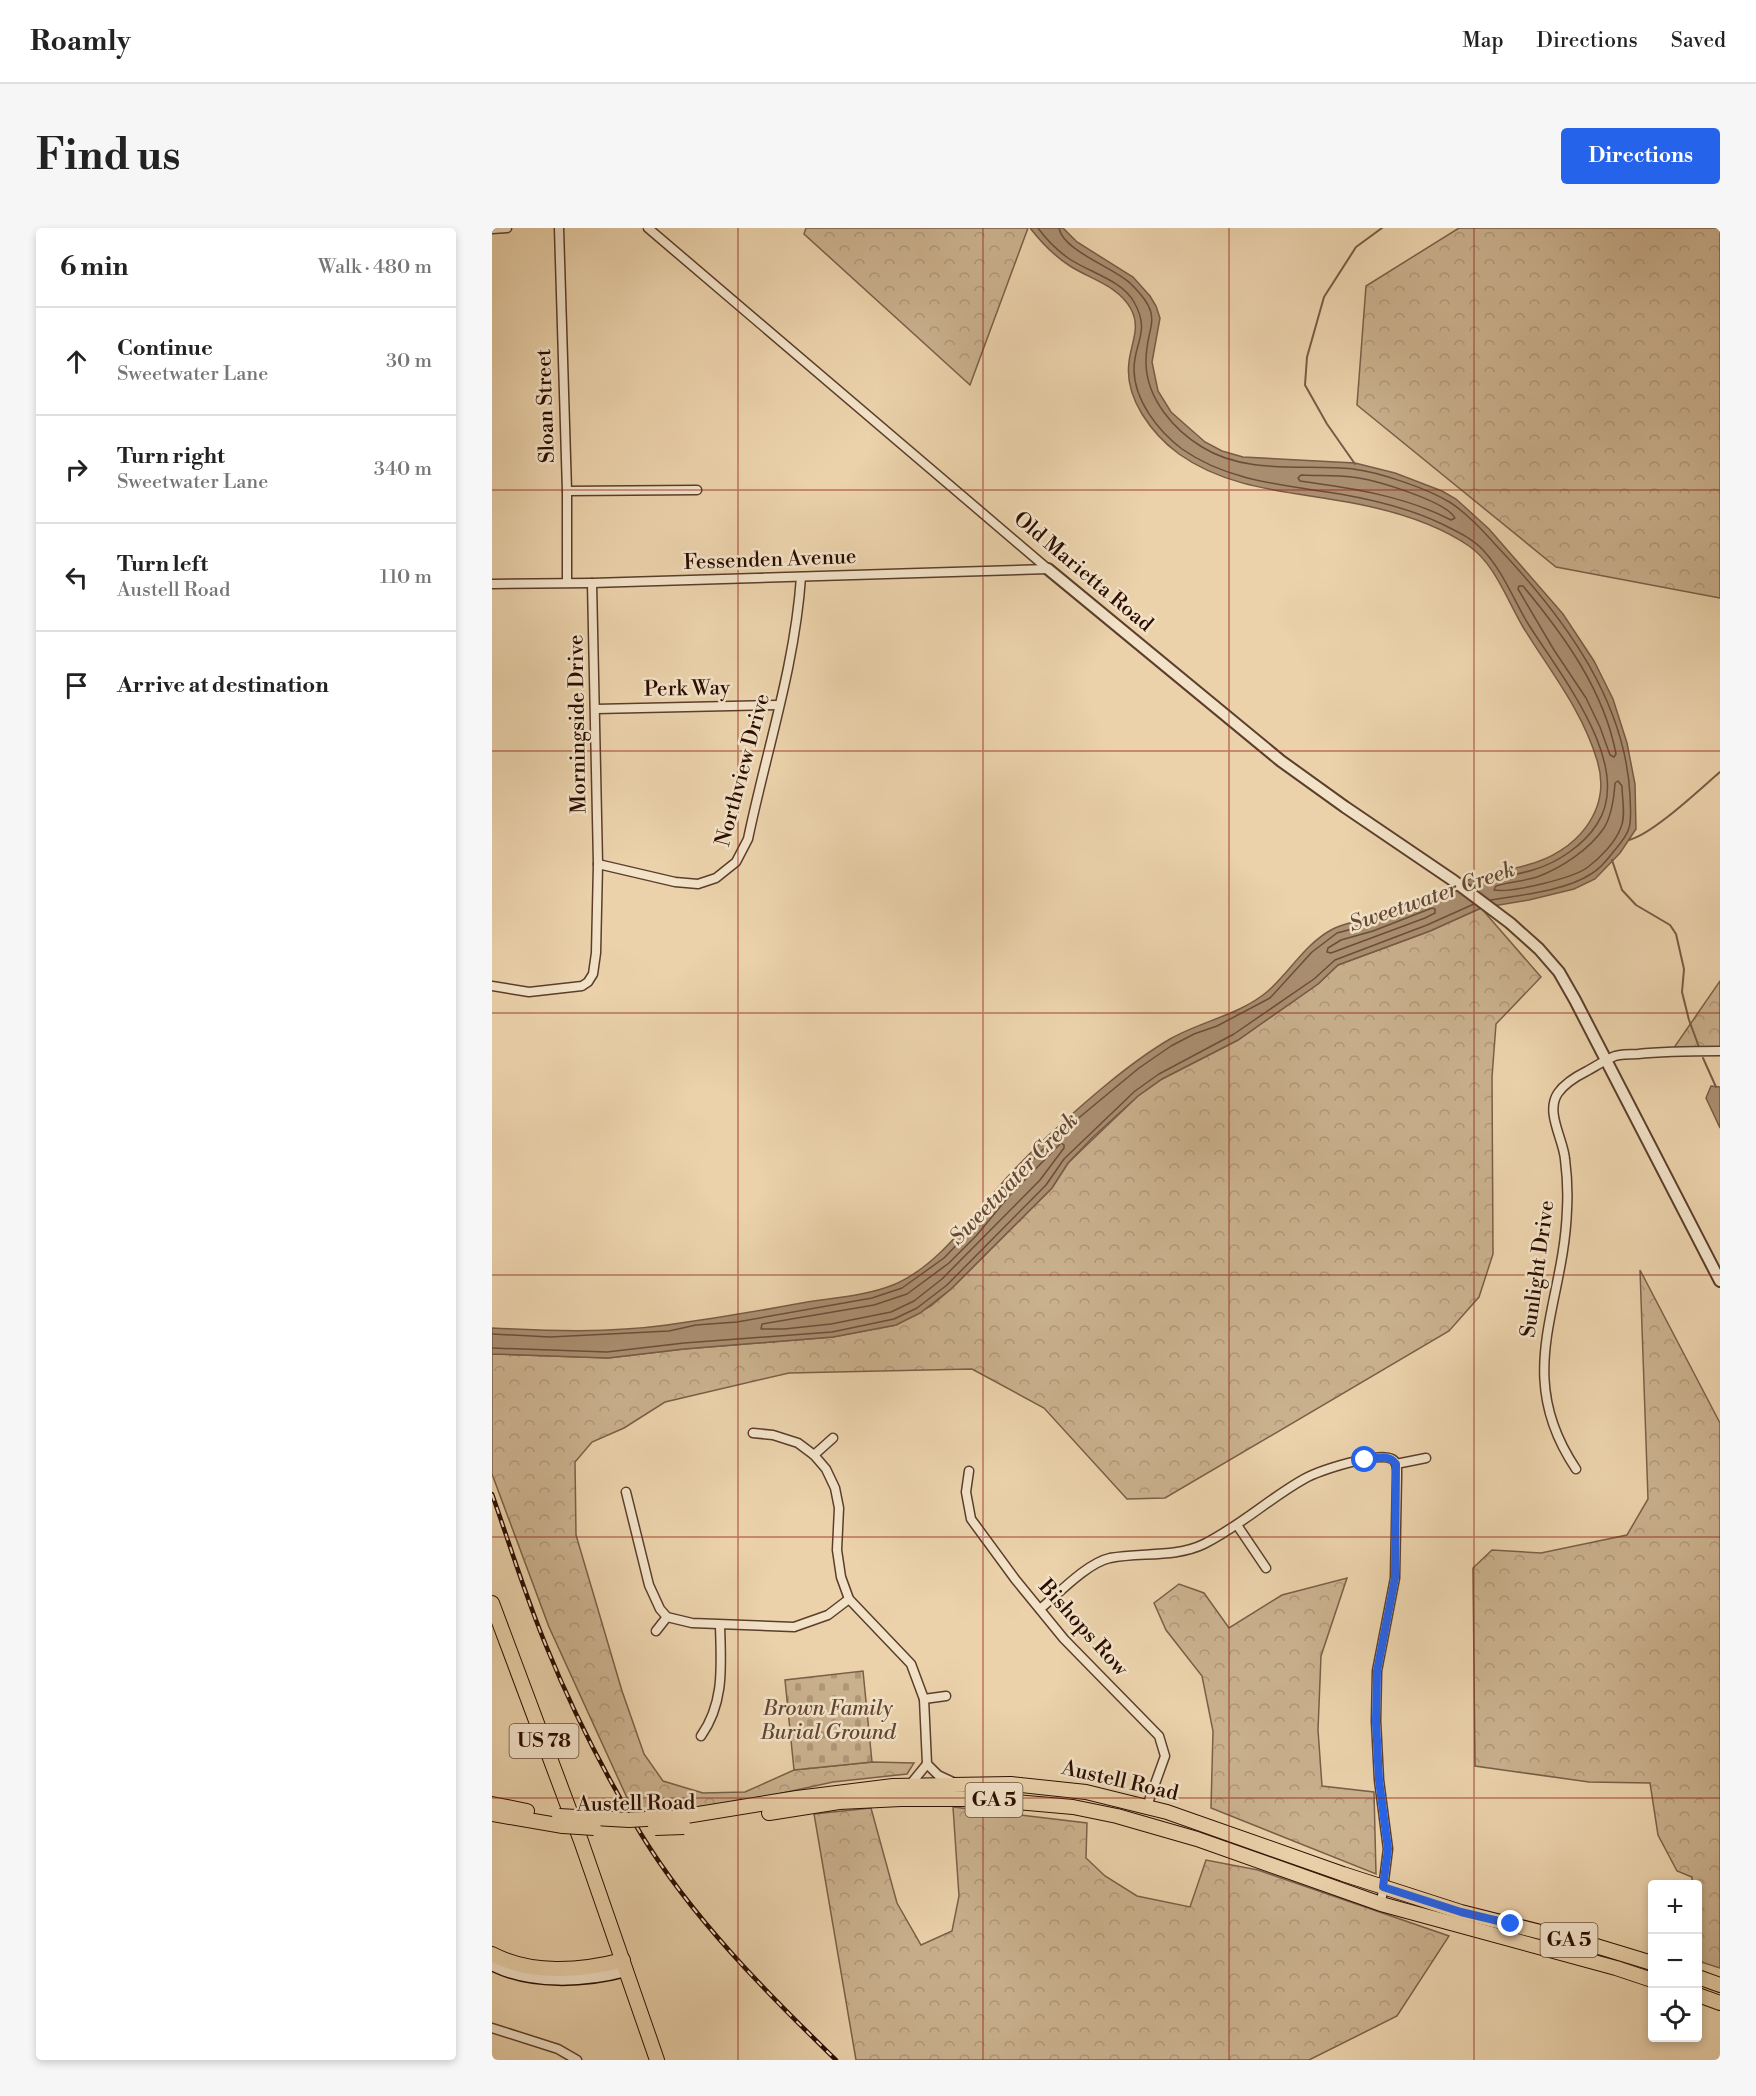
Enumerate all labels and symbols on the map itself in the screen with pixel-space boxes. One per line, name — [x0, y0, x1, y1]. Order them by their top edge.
street label: Sloan Street — [531, 348, 561, 464]
street label: Old Marietta Road — [1008, 506, 1158, 638]
street label: Fessenden Avenue — [683, 544, 857, 576]
street label: Morningside Drive — [563, 634, 593, 814]
street label: Perk Way — [644, 675, 731, 703]
street label: Northview Drive — [710, 691, 776, 849]
water label: Sweetwater Creek — [1345, 856, 1519, 938]
water label: Sweetwater Creek — [944, 1107, 1084, 1251]
street label: Sunlight Drive — [1516, 1199, 1560, 1339]
route start — [1351, 1446, 1377, 1472]
street label: Bishops Row — [1032, 1574, 1134, 1682]
park label: Brown Family Burial Ground — [759, 1696, 897, 1746]
road number: US 78 — [509, 1724, 578, 1758]
street label: Austell Road — [1058, 1755, 1181, 1807]
road number: GA 5 — [966, 1783, 1022, 1817]
street label: Austell Road — [575, 1790, 696, 1818]
route end — [1497, 1910, 1523, 1936]
road number: GA 5 — [1540, 1923, 1598, 1957]

